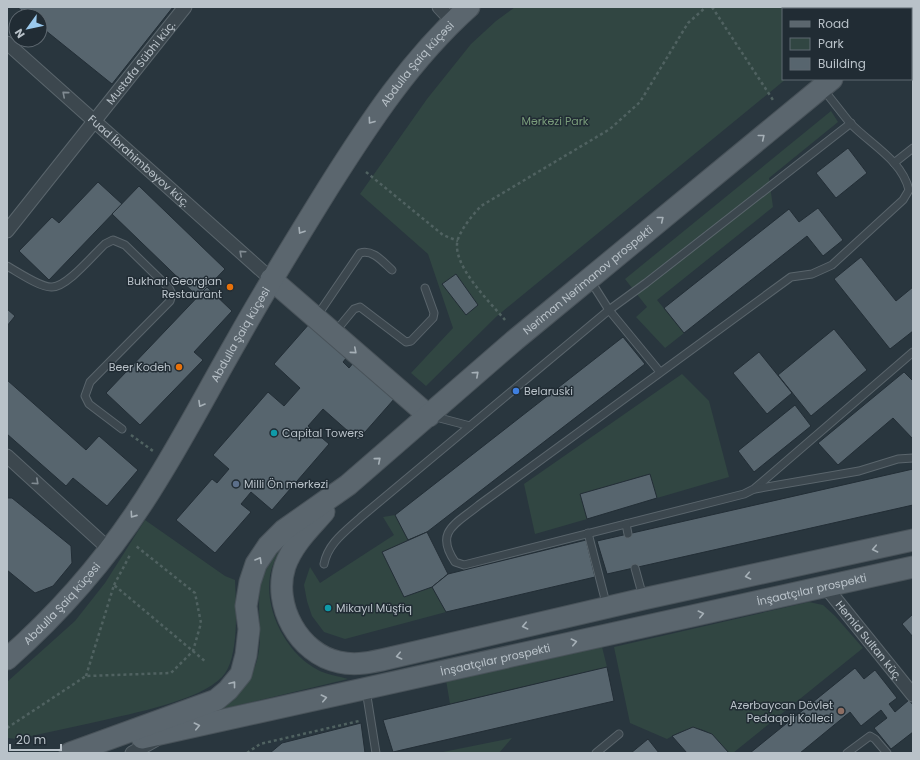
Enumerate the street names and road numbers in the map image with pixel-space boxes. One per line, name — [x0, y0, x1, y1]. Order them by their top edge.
street label: Mustafa Sübhi küç. — [102, 17, 179, 108]
street label: Abdulla Şaiq küçəsi — [377, 17, 458, 110]
street label: Fuad İbrahimbəyov küç. — [85, 111, 193, 211]
street label: Nəriman Nərimanov prospekti — [519, 221, 657, 338]
street label: Abdulla Şaiq küçəsi — [207, 284, 274, 385]
street label: Abdulla Şaiq küçəsi — [20, 559, 104, 648]
street label: İnşaatçılar prospekti — [755, 569, 868, 609]
street label: Həmid Sultan küç. — [832, 597, 906, 684]
street label: İnşaatçılar prospekti — [439, 640, 552, 680]

